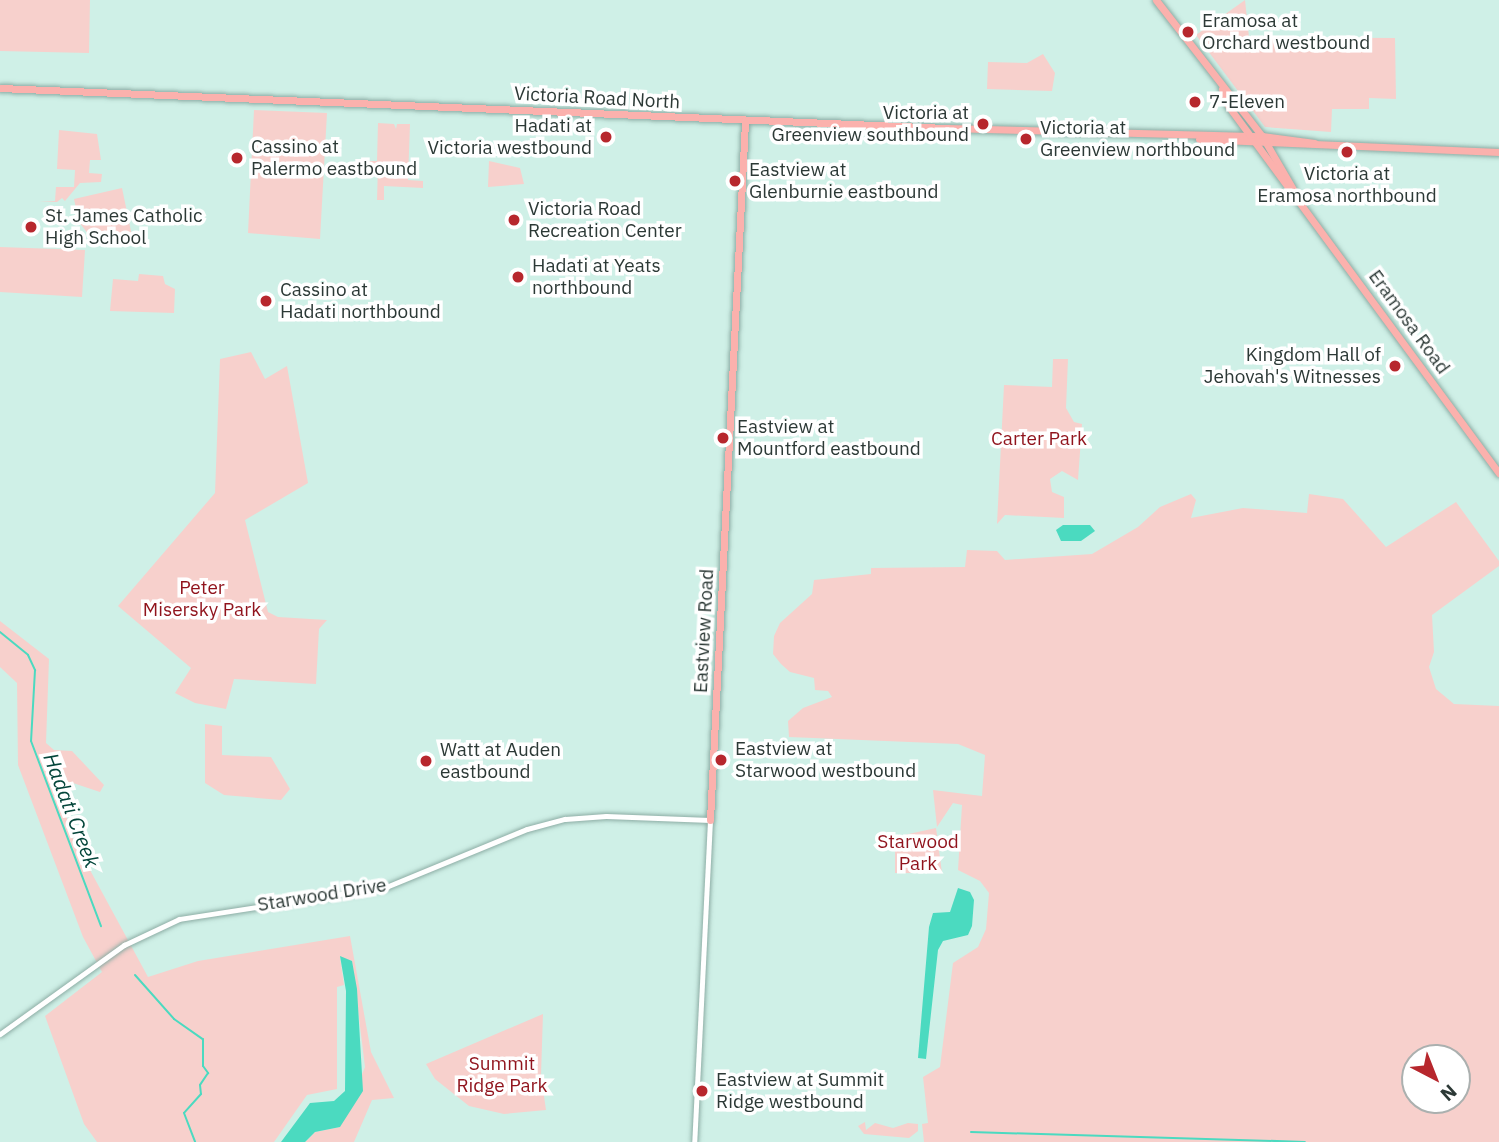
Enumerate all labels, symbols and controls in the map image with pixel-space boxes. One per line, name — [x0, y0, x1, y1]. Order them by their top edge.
place label: Eramosa at Orchard westbound — [1202, 10, 1370, 54]
marker: Eramosa at Orchard westbound — [1180, 24, 1196, 40]
street label: Victoria Road North — [513, 82, 681, 114]
place label: 7-Eleven — [1209, 91, 1285, 113]
marker: 7-Eleven — [1187, 94, 1203, 110]
place label: Victoria at Greenview southbound — [771, 102, 969, 146]
place label: Hadati at Victoria westbound — [428, 115, 592, 159]
marker: Victoria at Greenview southbound — [975, 116, 991, 132]
place label: Victoria at Greenview northbound — [1040, 117, 1235, 161]
marker: Hadati at Victoria westbound — [598, 129, 614, 145]
marker: Victoria at Greenview northbound — [1018, 131, 1034, 147]
place label: Cassino at Palermo eastbound — [251, 136, 417, 180]
marker: Victoria at Eramosa northbound — [1339, 144, 1355, 160]
marker: Cassino at Palermo eastbound — [229, 150, 245, 166]
place label: Eastview at Glenburnie eastbound — [749, 159, 938, 203]
place label: Victoria at Eramosa northbound — [1257, 163, 1437, 207]
marker: Eastview at Glenburnie eastbound — [727, 173, 743, 189]
place label: Victoria Road Recreation Center — [528, 198, 682, 242]
place label: St. James Catholic High School — [45, 205, 202, 249]
marker: Victoria Road Recreation Center — [506, 212, 522, 228]
marker: St. James Catholic High School — [23, 219, 39, 235]
place label: Hadati at Yeats northbound — [532, 255, 661, 299]
street label: Eramosa Road — [1364, 266, 1454, 378]
marker: Hadati at Yeats northbound — [510, 269, 526, 285]
place label: Cassino at Hadati northbound — [280, 279, 441, 323]
marker: Cassino at Hadati northbound — [258, 293, 274, 309]
place label: Kingdom Hall of Jehovah's Witnesses — [1204, 344, 1381, 388]
marker: Kingdom Hall of Jehovah's Witnesses — [1387, 358, 1403, 374]
place label: Eastview at Mountford eastbound — [737, 416, 921, 460]
park label: Carter Park — [991, 428, 1087, 450]
marker: Eastview at Mountford eastbound — [715, 430, 731, 446]
street label: Eastview Road — [689, 568, 719, 694]
park label: Peter Misersky Park — [143, 577, 261, 621]
place label: Eastview at Starwood westbound — [735, 738, 916, 782]
place label: Watt at Auden eastbound — [440, 739, 561, 783]
water label: Hadati Creek — [39, 749, 105, 871]
marker: Eastview at Starwood westbound — [713, 752, 729, 768]
marker: Watt at Auden eastbound — [418, 753, 434, 769]
park label: Starwood Park — [877, 831, 959, 875]
street label: Starwood Drive — [256, 874, 388, 916]
north arrow — [1401, 1044, 1471, 1114]
park label: Summit Ridge Park — [456, 1053, 548, 1097]
place label: Eastview at Summit Ridge westbound — [716, 1069, 884, 1113]
text: N — [1436, 1080, 1462, 1107]
marker: Eastview at Summit Ridge westbound — [694, 1083, 710, 1099]

